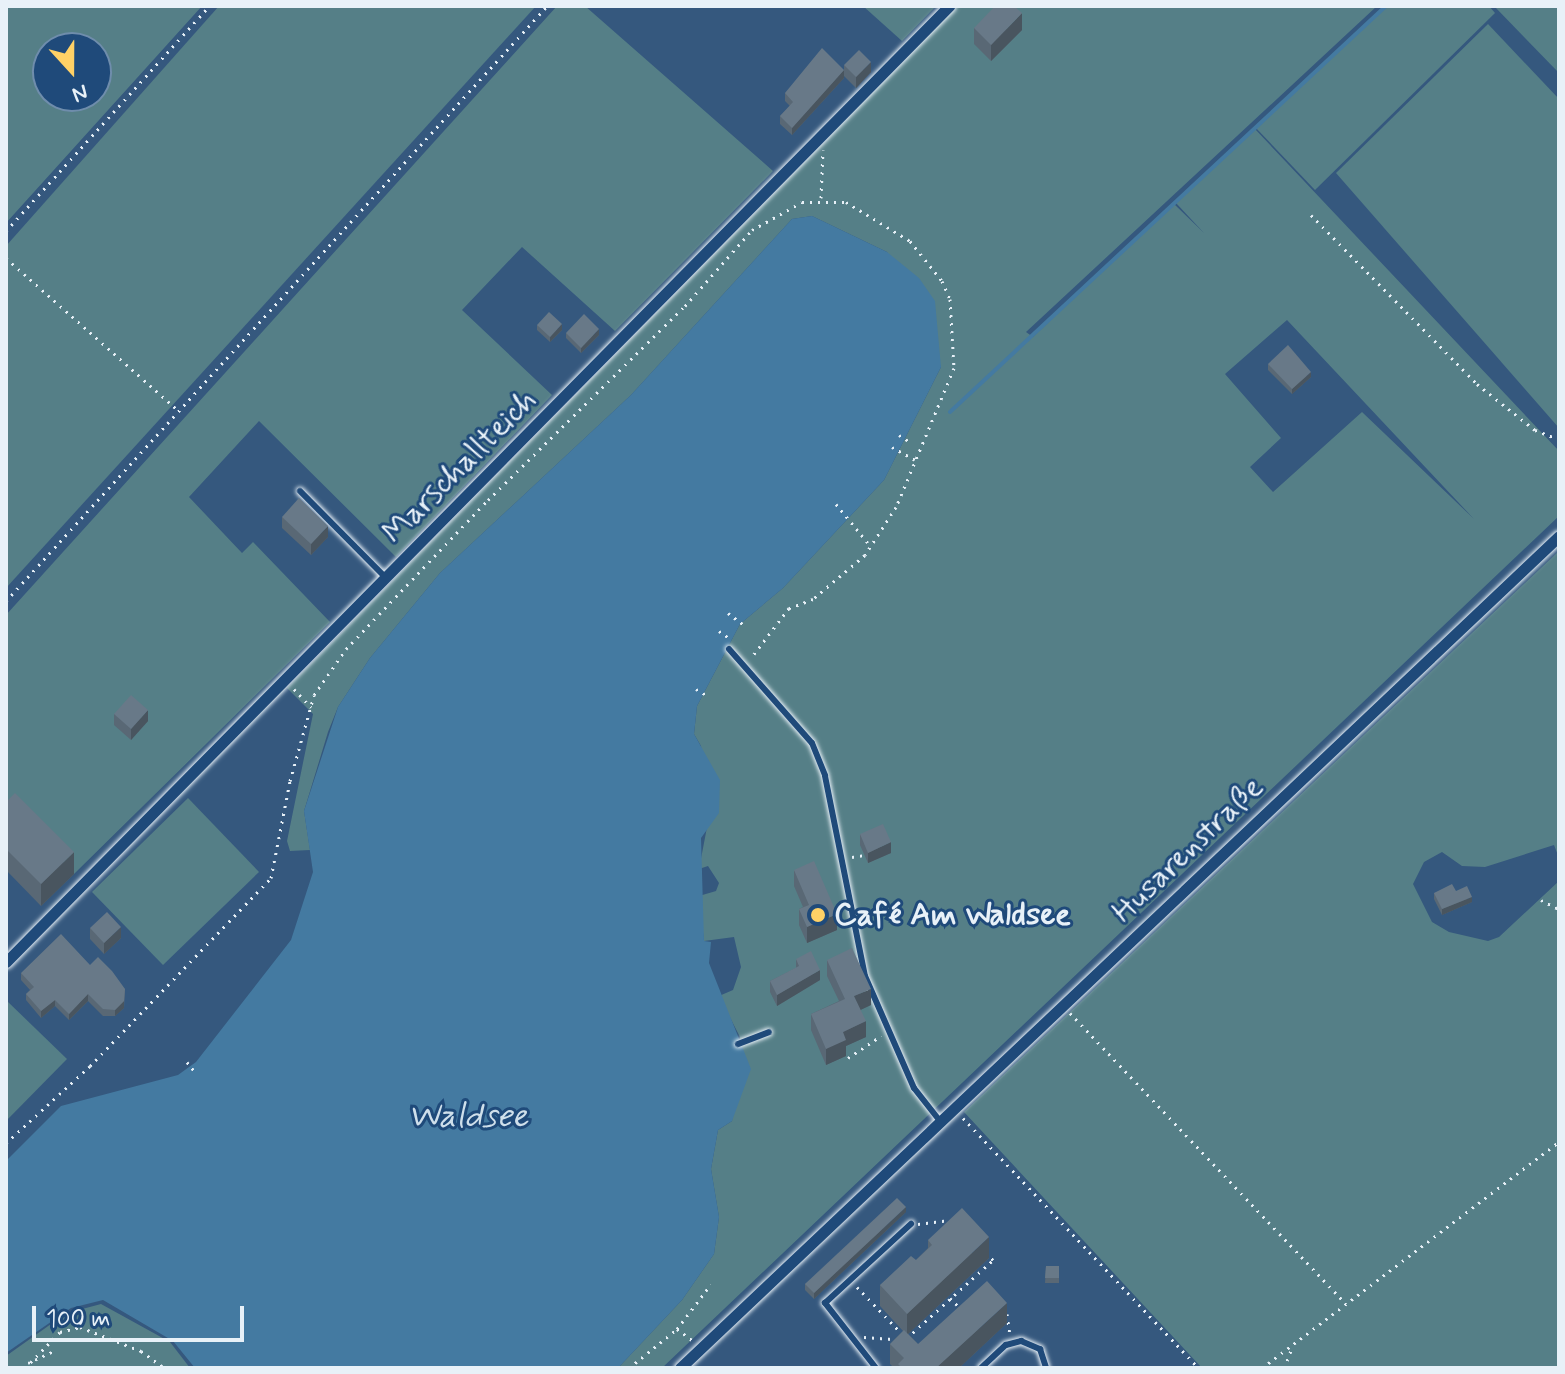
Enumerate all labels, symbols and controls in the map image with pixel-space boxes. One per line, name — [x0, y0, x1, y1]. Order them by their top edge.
north arrow — [32, 32, 112, 112]
text: N — [68, 77, 92, 108]
street label: Marschallteich — [375, 382, 545, 552]
street label: Husarenstraße — [1104, 768, 1272, 932]
place label: Café Am Waldsee — [834, 896, 1079, 934]
marker: Café Am Waldsee — [809, 906, 827, 924]
water label: Waldsee — [408, 1097, 528, 1137]
scale bar — [36, 1290, 248, 1340]
text: 100 m — [46, 1304, 110, 1335]

